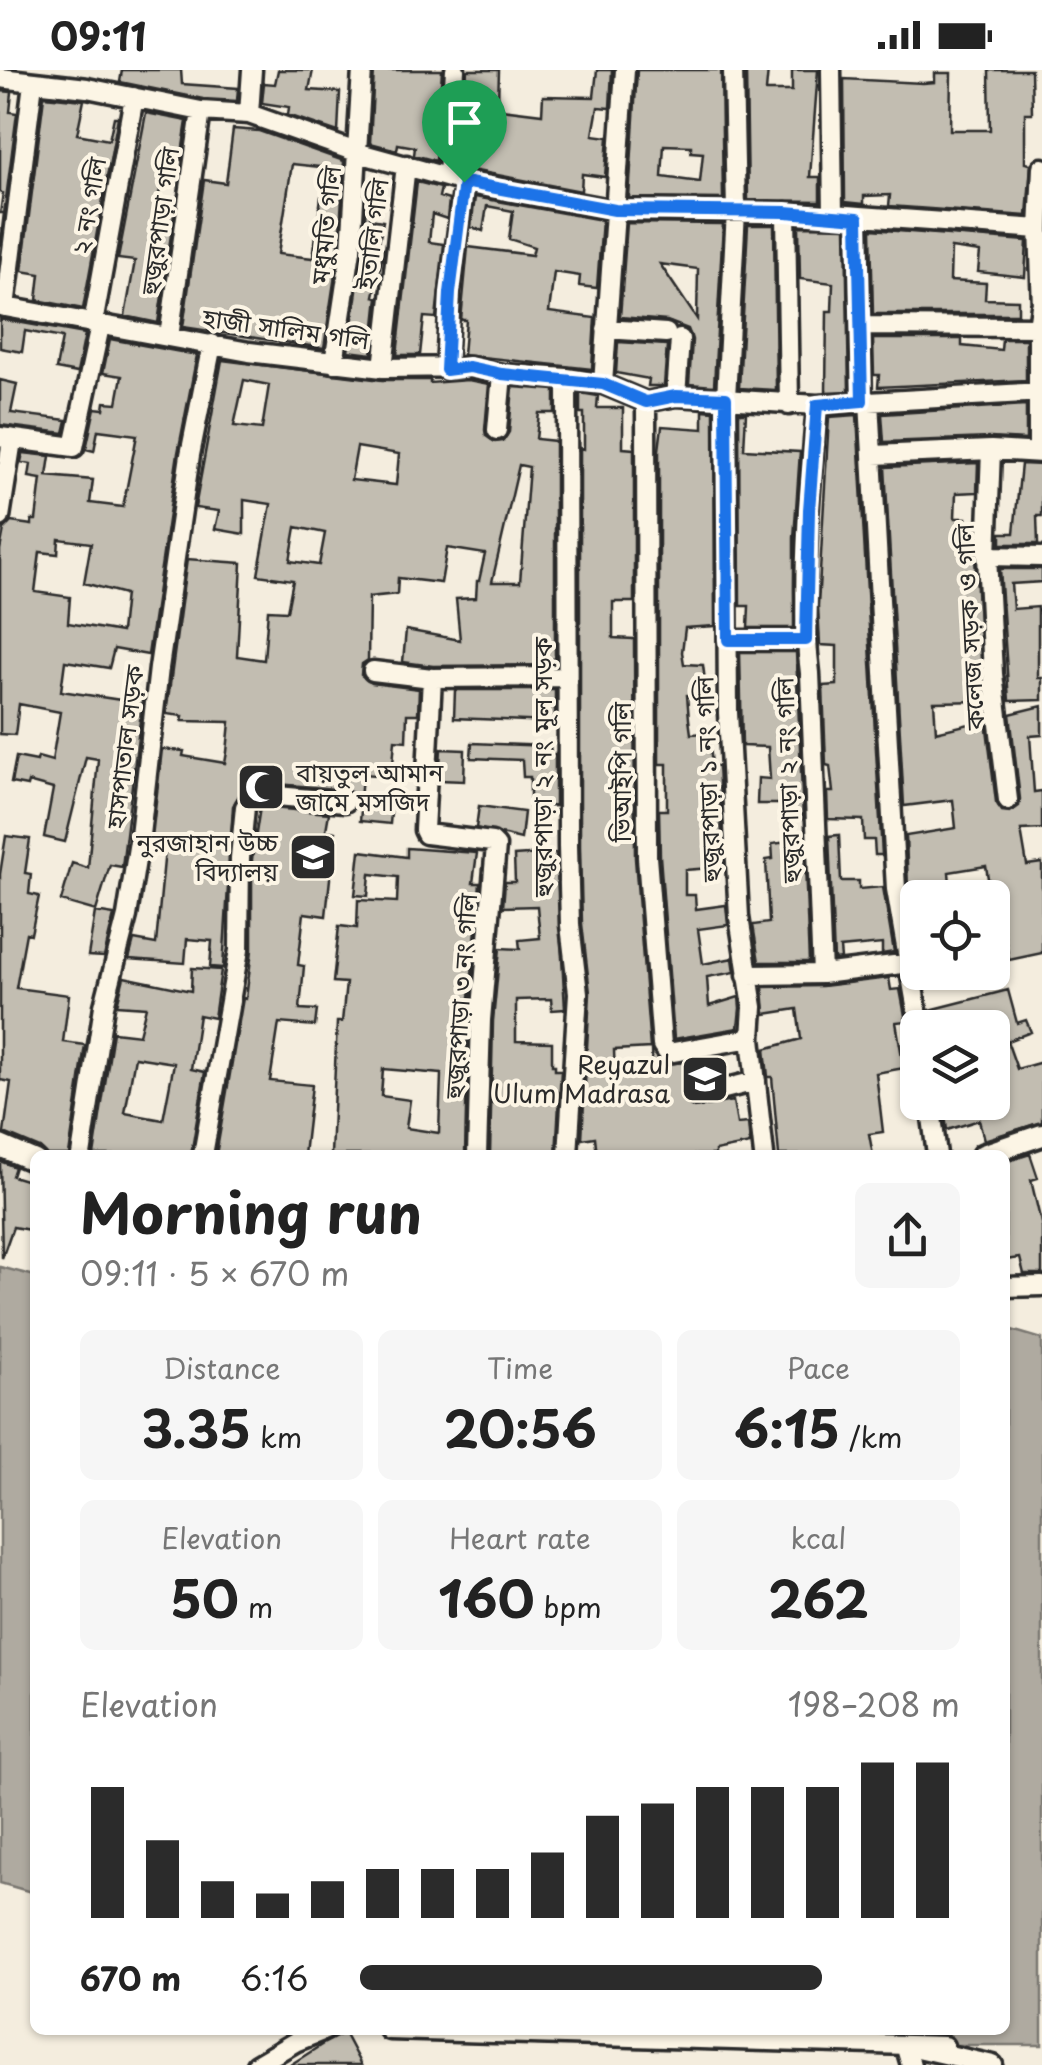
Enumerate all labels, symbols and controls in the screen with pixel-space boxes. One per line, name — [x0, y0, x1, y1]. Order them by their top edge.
text: 09:11 — [50, 7, 146, 64]
pin — [422, 80, 507, 183]
icon: arrive — [437, 95, 492, 150]
street label: হুজুরপাড়া গলি — [130, 144, 188, 298]
street label: ২ নং গলি — [61, 154, 115, 257]
street label: মধুমতি গলি — [300, 163, 350, 287]
street label: ইতালি গলি — [346, 175, 398, 293]
street label: হাজী সালিম গলি — [199, 297, 373, 359]
street label: কলেজ সড়ক ও গলি — [945, 522, 993, 732]
street label: হুজুরপাড়া ২ নং মূল সড়ক — [523, 636, 561, 898]
street label: হাসপাতাল সড়ক — [95, 662, 153, 832]
street label: হুজুরপাড়া ১ নং গলি — [684, 675, 730, 883]
street label: হুজুরপাড়া ২ নং গলি — [764, 676, 810, 884]
street label: ভিআইপি গলি — [602, 701, 640, 843]
place label: বায়তুল আমান জামে মসজিদ — [295, 753, 444, 820]
mosque icon: বায়তুল আমান জামে মসজিদ — [235, 761, 287, 813]
place label: নুরজাহান উচ্চ বিদ্যালয় — [135, 823, 279, 890]
school or university icon: নুরজাহান উচ্চ বিদ্যালয় — [287, 831, 339, 883]
map controls — [900, 880, 1010, 1120]
button: locate — [900, 880, 1010, 990]
street label: হুজুরপাড়া ৩ নং গলি — [434, 891, 486, 1101]
button: layers — [900, 1010, 1010, 1120]
place label: Reyazul Ulum Madrasa — [493, 1045, 670, 1112]
school or university icon: Reyazul Ulum Madrasa — [679, 1053, 731, 1105]
text: Morning run — [80, 1170, 422, 1253]
button: share — [855, 1183, 960, 1288]
text: 09:11 · 5 × 670 m — [80, 1249, 349, 1297]
text: Distance — [163, 1346, 280, 1389]
text: Time — [487, 1346, 553, 1389]
text: Pace — [787, 1346, 850, 1389]
text: 3.35 — [141, 1389, 251, 1465]
text: 20:56 — [443, 1389, 597, 1465]
text: 6:15 — [734, 1389, 840, 1465]
text: km — [251, 1415, 302, 1458]
text: /km — [840, 1415, 903, 1458]
text: Elevation — [161, 1516, 282, 1559]
text: Heart rate — [449, 1516, 591, 1559]
text: kcal — [790, 1516, 846, 1559]
text: 50 — [170, 1559, 239, 1635]
text: 160 — [438, 1559, 534, 1635]
text: 262 — [768, 1559, 869, 1635]
text: m — [239, 1585, 273, 1628]
text: bpm — [534, 1585, 602, 1628]
text: Elevation — [80, 1680, 218, 1728]
text: 198–208 m — [788, 1680, 960, 1728]
text: 670 m — [80, 1954, 181, 2002]
text: 6:16 — [240, 1954, 308, 2002]

